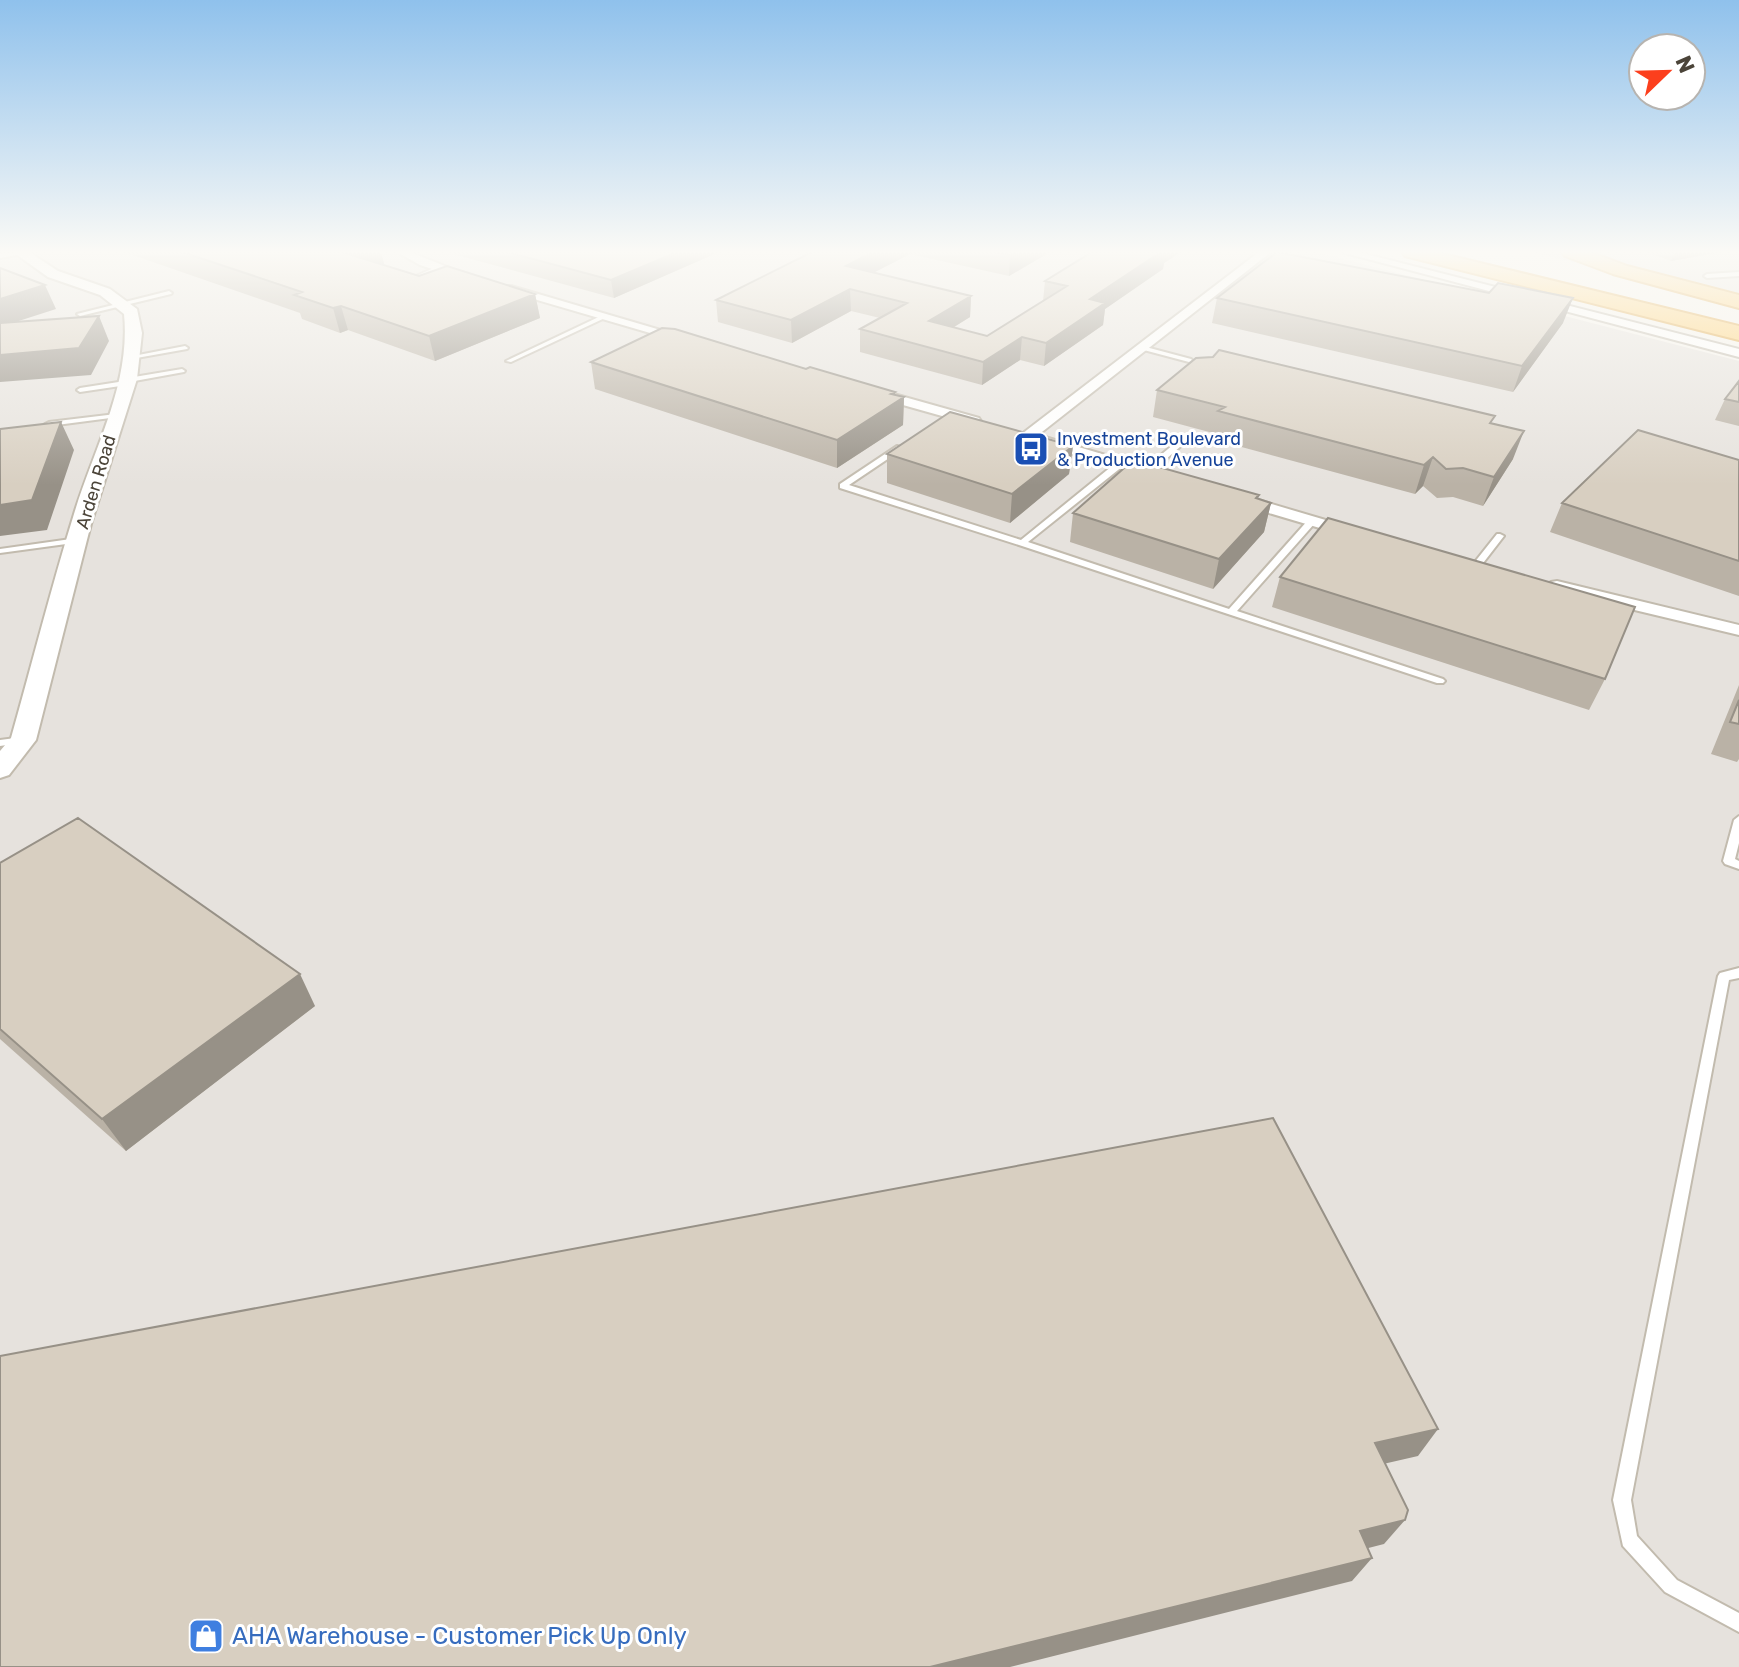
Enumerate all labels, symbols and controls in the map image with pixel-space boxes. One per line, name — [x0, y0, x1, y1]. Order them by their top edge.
north arrow — [1627, 32, 1707, 112]
text: N — [1669, 52, 1700, 77]
place label: Investment Boulevard & Production Avenue — [1057, 428, 1241, 471]
bus stop icon: Investment Boulevard & Production Avenue — [1012, 430, 1050, 468]
street label: Arden Road — [71, 432, 121, 532]
shop icon: AHA Warehouse - Customer Pick Up Only — [187, 1617, 225, 1655]
place label: AHA Warehouse - Customer Pick Up Only — [232, 1622, 687, 1650]

